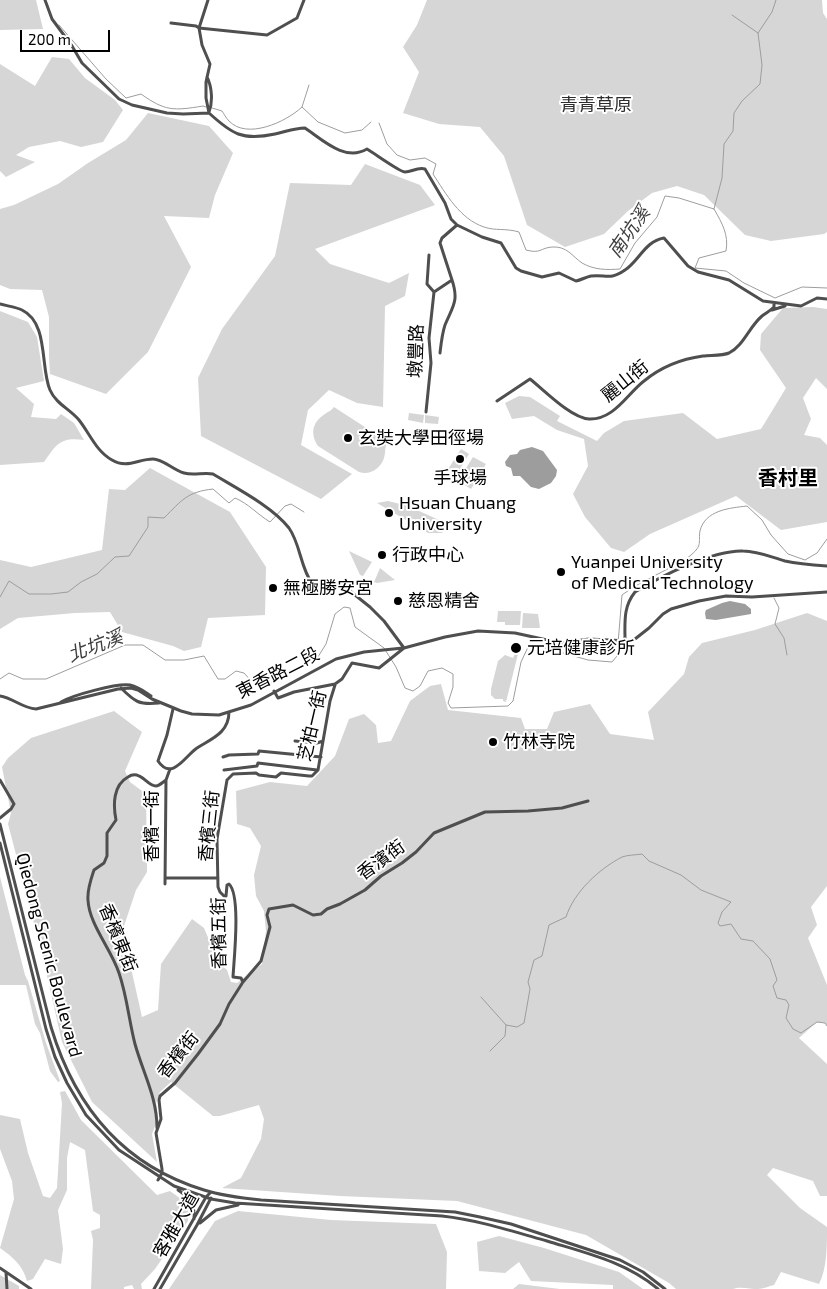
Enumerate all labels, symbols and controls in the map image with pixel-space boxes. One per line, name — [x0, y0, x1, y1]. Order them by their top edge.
scale bar — [22, 20, 112, 52]
text: 200 m — [28, 30, 71, 48]
park label: 青青草原 — [560, 94, 632, 116]
water label: 南坑溪 — [603, 202, 655, 262]
street label: 墩豐路 — [404, 324, 428, 378]
street label: 麗山街 — [597, 356, 653, 406]
place label: 玄奘大學田徑場 — [358, 427, 484, 449]
marker: 玄奘大學田徑場 — [342, 432, 354, 444]
marker: 手球場 — [454, 453, 466, 465]
district label: 香村里 — [758, 466, 818, 490]
place label: 手球場 — [433, 467, 487, 489]
place label: Hsuan Chuang University — [399, 492, 516, 534]
marker: Hsuan Chuang University — [383, 507, 395, 519]
place label: 行政中心 — [392, 544, 464, 566]
marker: 行政中心 — [376, 549, 388, 561]
place label: Yuanpei University of Medical Technology — [571, 551, 754, 594]
marker: Yuanpei University of Medical Technology — [555, 566, 567, 578]
place label: 無極勝安宮 — [283, 577, 373, 599]
marker: 無極勝安宮 — [267, 582, 279, 594]
place label: 慈恩精舍 — [408, 590, 480, 612]
marker: 慈恩精舍 — [392, 595, 404, 607]
water label: 北坑溪 — [64, 625, 126, 667]
place label: 元培健康診所 — [527, 637, 635, 659]
marker: 元培健康診所 — [509, 641, 523, 655]
street label: 東香路二段 — [233, 643, 323, 703]
street label: 芝柏一街 — [293, 688, 331, 764]
place label: 竹林寺院 — [503, 731, 575, 753]
marker: 竹林寺院 — [487, 736, 499, 748]
street label: 香檳三街 — [194, 789, 224, 863]
street label: 香檳一街 — [141, 790, 163, 862]
street label: 香濱街 — [353, 835, 409, 885]
street label: Qiedong Scenic Boulevard — [11, 850, 87, 1060]
street label: 香檳五街 — [208, 897, 230, 969]
street label: 香檳東街 — [95, 901, 141, 975]
street label: 香檳街 — [153, 1027, 203, 1083]
street label: 客雅大道 — [149, 1188, 203, 1262]

